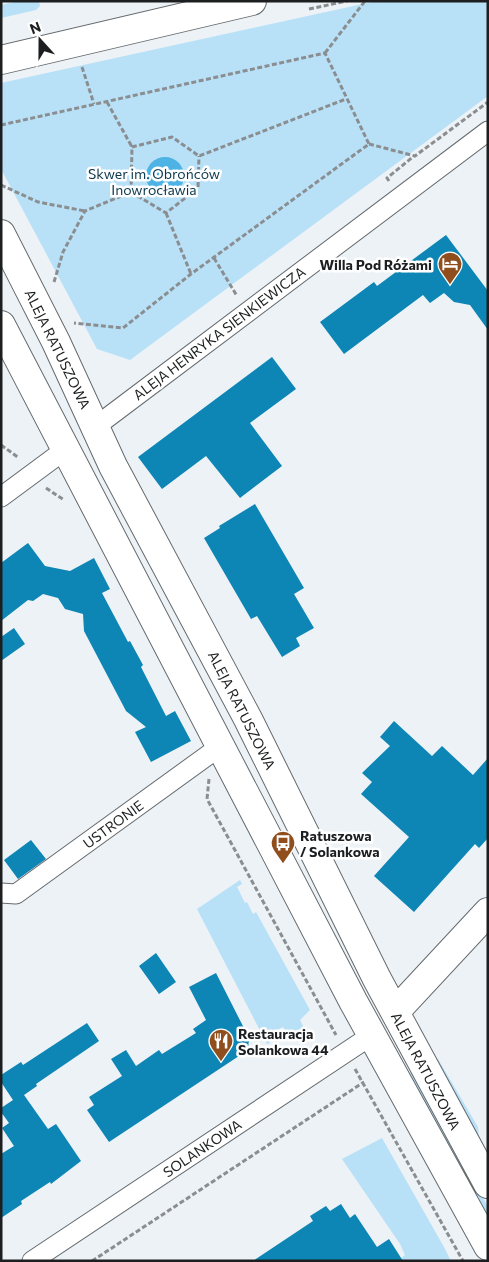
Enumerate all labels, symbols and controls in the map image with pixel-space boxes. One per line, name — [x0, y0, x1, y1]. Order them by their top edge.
north arrow — [15, 15, 65, 65]
text: N — [27, 18, 43, 37]
park label: Skwer im. Obrońców Inowrocławia — [88, 165, 220, 198]
hotel icon: Willa Pod Różami — [437, 251, 463, 285]
place label: Willa Pod Różami — [319, 256, 432, 273]
street label: ALEJA HENRYKA SIENKIEWICZA — [130, 262, 309, 403]
street label: ALEJA RATUSZOWA — [22, 286, 94, 412]
street label: ALEJA RATUSZOWA — [205, 648, 279, 772]
street label: USTRONIE — [79, 796, 147, 852]
place label: Ratuszowa / Solankowa — [300, 827, 380, 860]
bus stop icon: Ratuszowa / Solankowa — [270, 830, 296, 864]
street label: ALEJA RATUSZOWA — [388, 1009, 464, 1133]
place label: Restauracja Solankowa 44 — [238, 1025, 329, 1058]
restaurant icon: Restauracja Solankowa 44 — [208, 1028, 234, 1062]
street label: SOLANKOWA — [160, 1115, 245, 1180]

